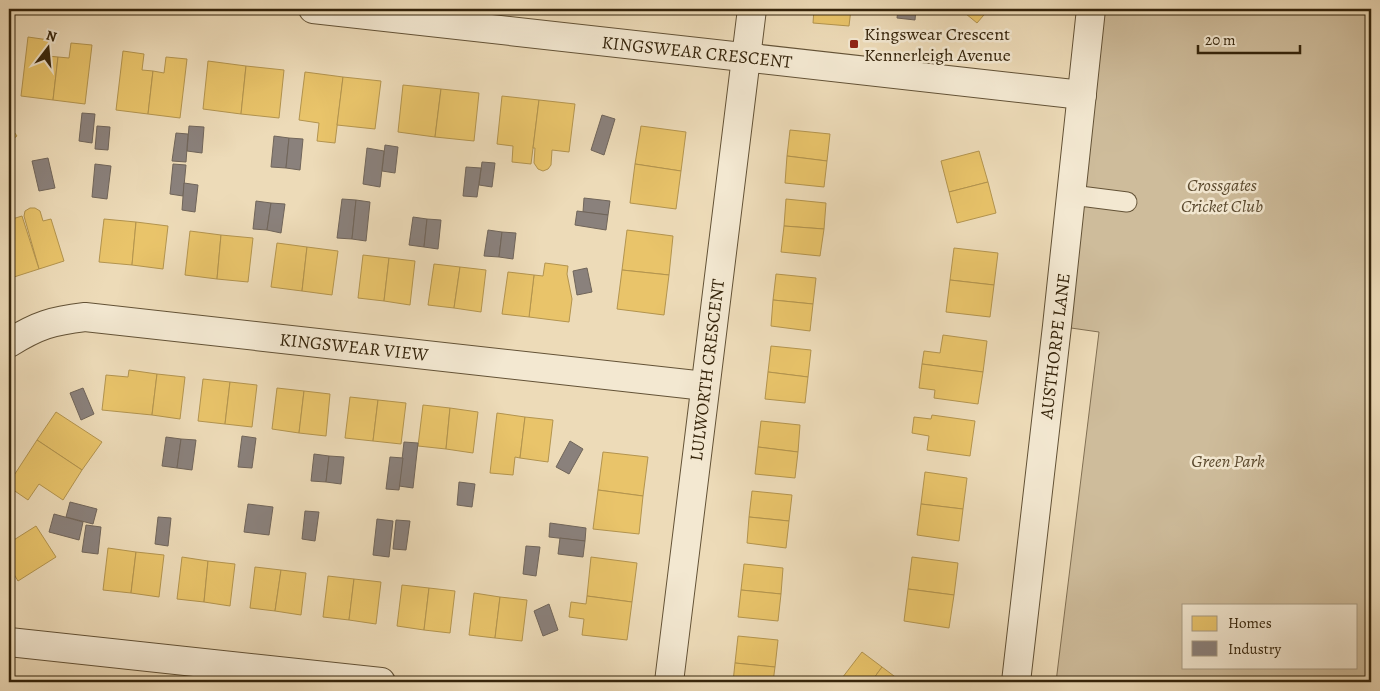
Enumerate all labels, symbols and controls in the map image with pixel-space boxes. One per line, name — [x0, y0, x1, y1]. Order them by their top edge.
north arrow — [22, 22, 72, 72]
place label: Kingswear Crescent Kennerleigh Avenue — [864, 22, 1011, 67]
scale bar — [1198, 22, 1300, 54]
text: N — [44, 25, 59, 47]
street label: KINGSWEAR CRESCENT — [600, 30, 794, 74]
text: 20 m — [1205, 30, 1236, 50]
marker: Kingswear Crescent Kennerleigh Avenue — [848, 38, 860, 50]
park label: Crossgates Cricket Club — [1181, 173, 1263, 218]
street label: AUSTHORPE LANE — [1034, 272, 1076, 421]
street label: LULWORTH CRESCENT — [684, 277, 730, 462]
street label: KINGSWEAR VIEW — [278, 327, 430, 367]
park label: Green Park — [1191, 449, 1265, 473]
legend — [1182, 604, 1358, 668]
text: Homes — [1228, 613, 1272, 633]
text: Industry — [1228, 639, 1282, 659]

